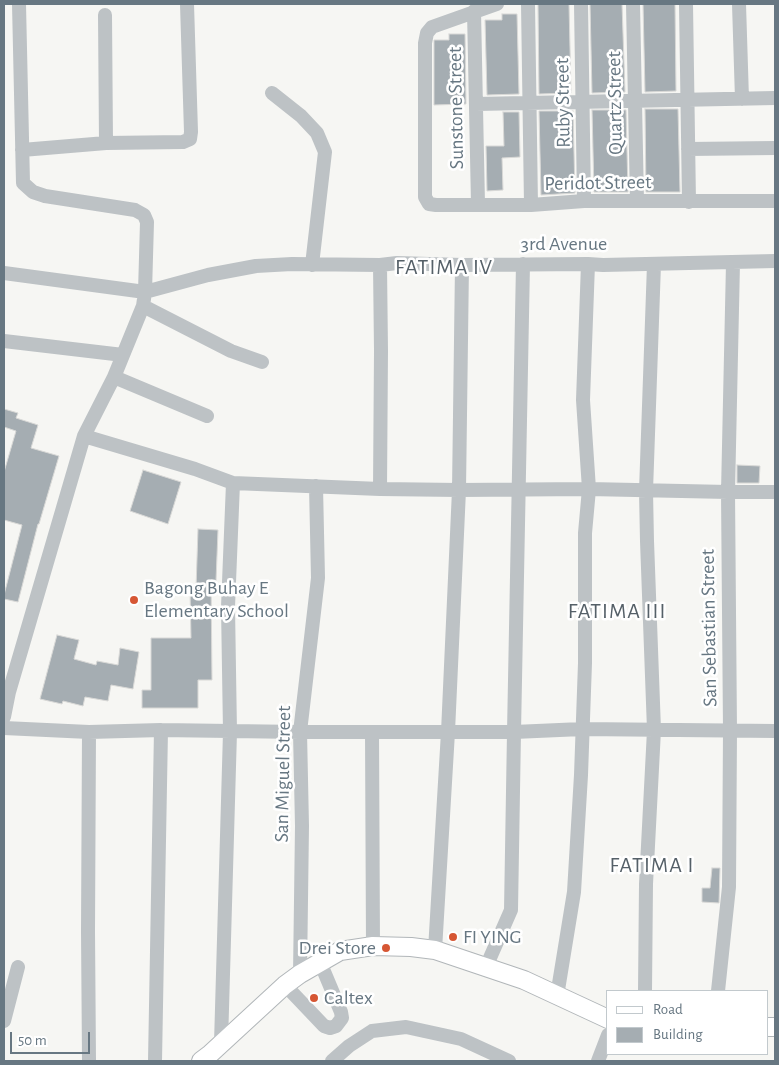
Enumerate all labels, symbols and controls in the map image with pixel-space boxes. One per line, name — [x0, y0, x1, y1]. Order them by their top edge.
street label: Sunstone Street — [443, 46, 469, 170]
street label: Quartz Street — [602, 51, 628, 155]
street label: Ruby Street — [550, 58, 576, 148]
street label: Peridot Street — [544, 170, 652, 196]
street label: 3rd Avenue — [521, 232, 607, 256]
district label: FATIMA IV — [394, 254, 494, 280]
street label: San Sebastian Street — [696, 549, 722, 707]
place label: Bagong Buhay E Elementary School — [144, 576, 289, 623]
marker: Bagong Buhay E Elementary School — [128, 594, 140, 606]
district label: FATIMA III — [566, 598, 668, 624]
street label: San Miguel Street — [270, 705, 296, 843]
district label: FATIMA I — [609, 852, 695, 878]
place label: FI YING — [463, 925, 522, 949]
marker: FI YING — [447, 931, 459, 943]
place label: Drei Store — [298, 936, 376, 960]
marker: Drei Store — [380, 942, 392, 954]
place label: Caltex — [324, 986, 373, 1010]
legend — [606, 990, 769, 1055]
marker: Caltex — [308, 992, 320, 1004]
text: Road — [653, 1002, 683, 1017]
scale bar — [12, 1022, 92, 1054]
text: Building — [653, 1027, 703, 1042]
text: 50 m — [18, 1033, 47, 1048]

